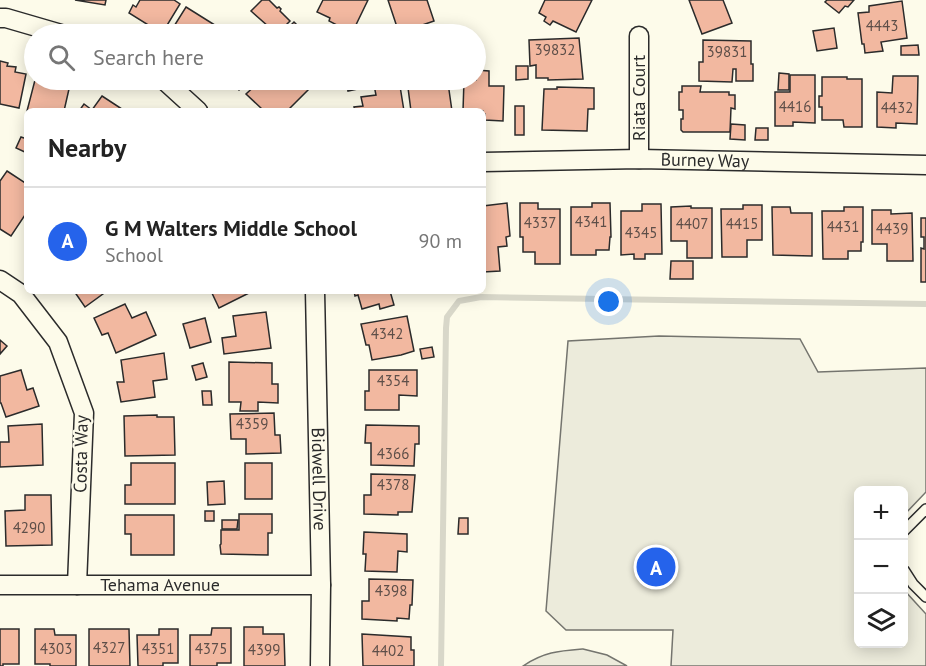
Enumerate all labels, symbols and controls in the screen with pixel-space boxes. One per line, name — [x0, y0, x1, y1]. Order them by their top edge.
house number: 4443 — [866, 16, 898, 35]
search box — [24, 24, 486, 90]
house number: 39832 — [535, 40, 575, 59]
icon: search — [45, 41, 78, 74]
house number: 39831 — [707, 42, 747, 61]
text: Search here — [93, 43, 204, 71]
street label: Riata Court — [627, 55, 650, 141]
house number: 4416 — [779, 97, 811, 116]
house number: 4432 — [881, 98, 913, 117]
text: Nearby — [48, 131, 126, 164]
street label: Burney Way — [660, 147, 750, 172]
house number: 4341 — [575, 212, 607, 231]
house number: 4337 — [524, 213, 556, 232]
text: G M Walters Middle School — [105, 214, 357, 242]
house number: 4407 — [676, 214, 708, 233]
house number: 4415 — [726, 214, 758, 233]
house number: 4431 — [827, 217, 859, 236]
house number: 4439 — [876, 219, 908, 238]
house number: 4345 — [625, 223, 657, 242]
text: A — [61, 228, 74, 254]
text: 90 m — [419, 228, 462, 254]
text: School — [105, 242, 163, 268]
your location — [594, 287, 623, 316]
house number: 4342 — [371, 324, 403, 343]
house number: 4354 — [377, 371, 409, 390]
street label: Costa Way — [68, 414, 93, 493]
house number: 4359 — [236, 414, 268, 433]
street label: Bidwell Drive — [307, 427, 332, 531]
house number: 4366 — [377, 444, 409, 463]
house number: 4378 — [377, 475, 409, 494]
map controls — [854, 486, 908, 648]
button: + — [854, 486, 908, 540]
house number: 4290 — [13, 518, 45, 537]
button: − — [854, 540, 908, 594]
pin: A — [636, 544, 676, 590]
street label: Tehama Avenue — [100, 573, 220, 596]
house number: 4398 — [375, 581, 407, 600]
button: layers — [854, 594, 908, 648]
house number: 4327 — [93, 638, 125, 657]
house number: 4303 — [40, 639, 72, 658]
house number: 4351 — [142, 639, 174, 658]
house number: 4375 — [195, 639, 227, 658]
house number: 4399 — [248, 640, 280, 659]
house number: 4402 — [372, 641, 404, 660]

